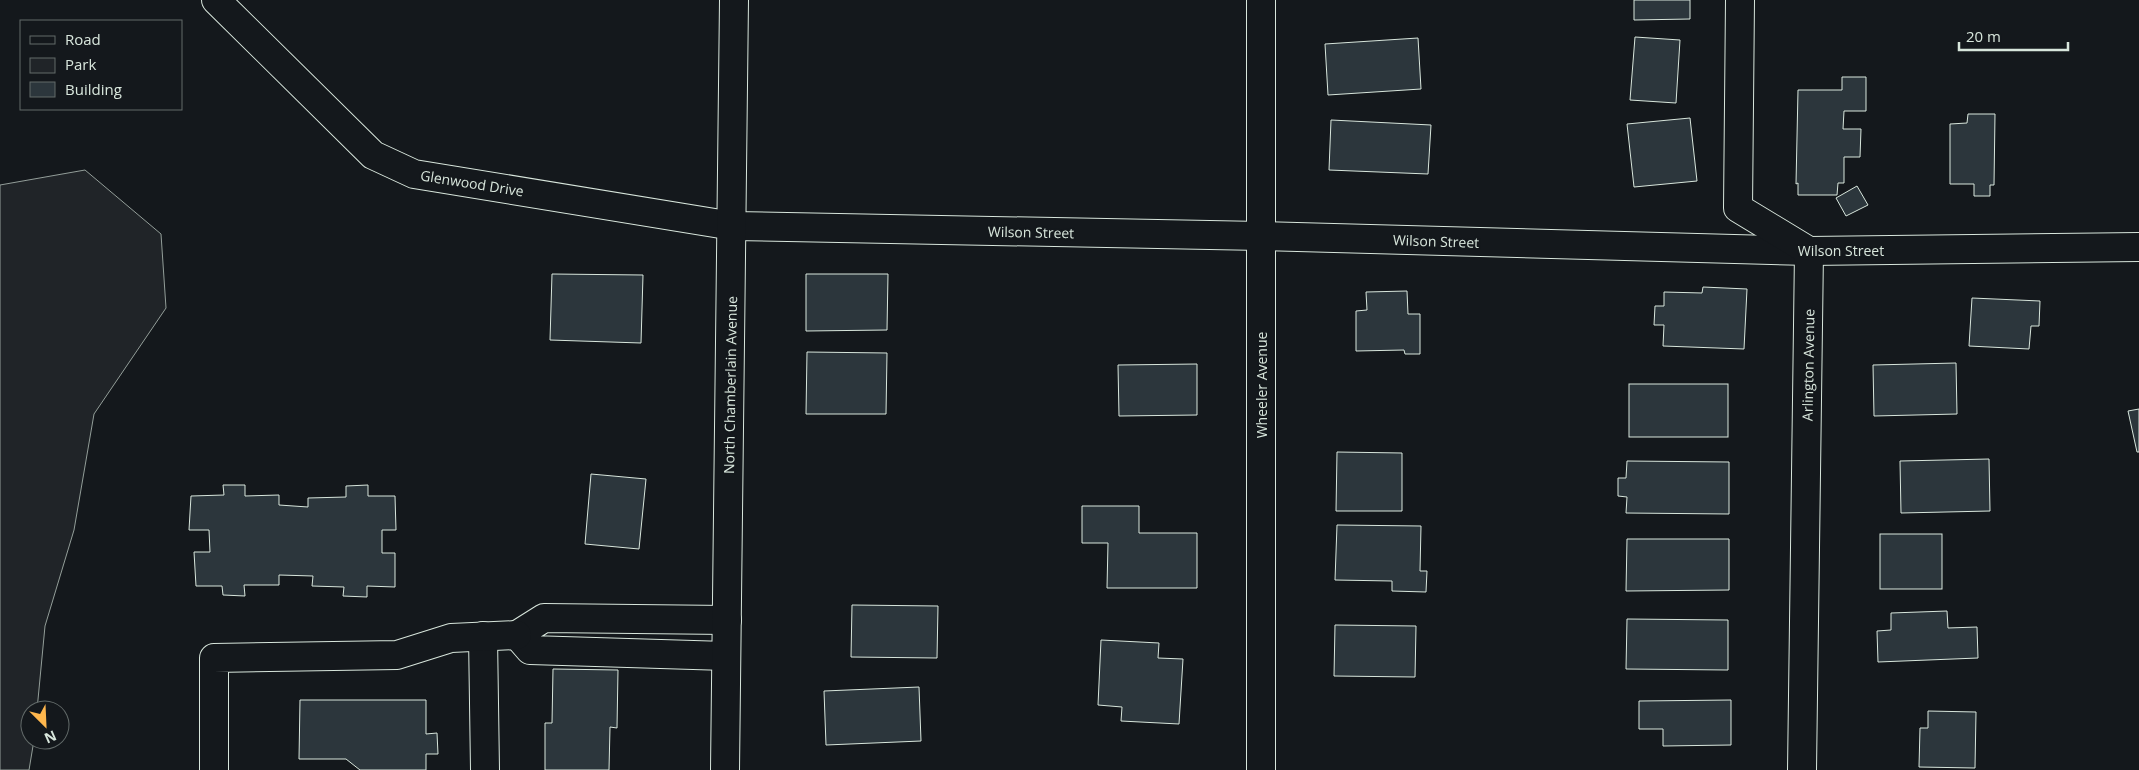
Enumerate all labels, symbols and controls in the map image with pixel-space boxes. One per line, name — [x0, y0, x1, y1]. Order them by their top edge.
legend — [20, 20, 182, 110]
scale bar — [1959, 20, 2068, 52]
text: 20 m — [1966, 26, 2001, 46]
text: Road — [65, 29, 101, 49]
text: Park — [65, 54, 96, 74]
text: Building — [65, 79, 122, 99]
street label: Glenwood Drive — [419, 165, 525, 201]
street label: Wilson Street — [988, 222, 1074, 242]
street label: Wilson Street — [1392, 230, 1480, 252]
street label: Wilson Street — [1798, 241, 1884, 260]
street label: North Chamberlain Avenue — [719, 296, 741, 474]
street label: Arlington Avenue — [1798, 309, 1818, 421]
street label: Wheeler Avenue — [1252, 331, 1271, 438]
north arrow — [20, 700, 70, 750]
text: N — [41, 726, 60, 748]

